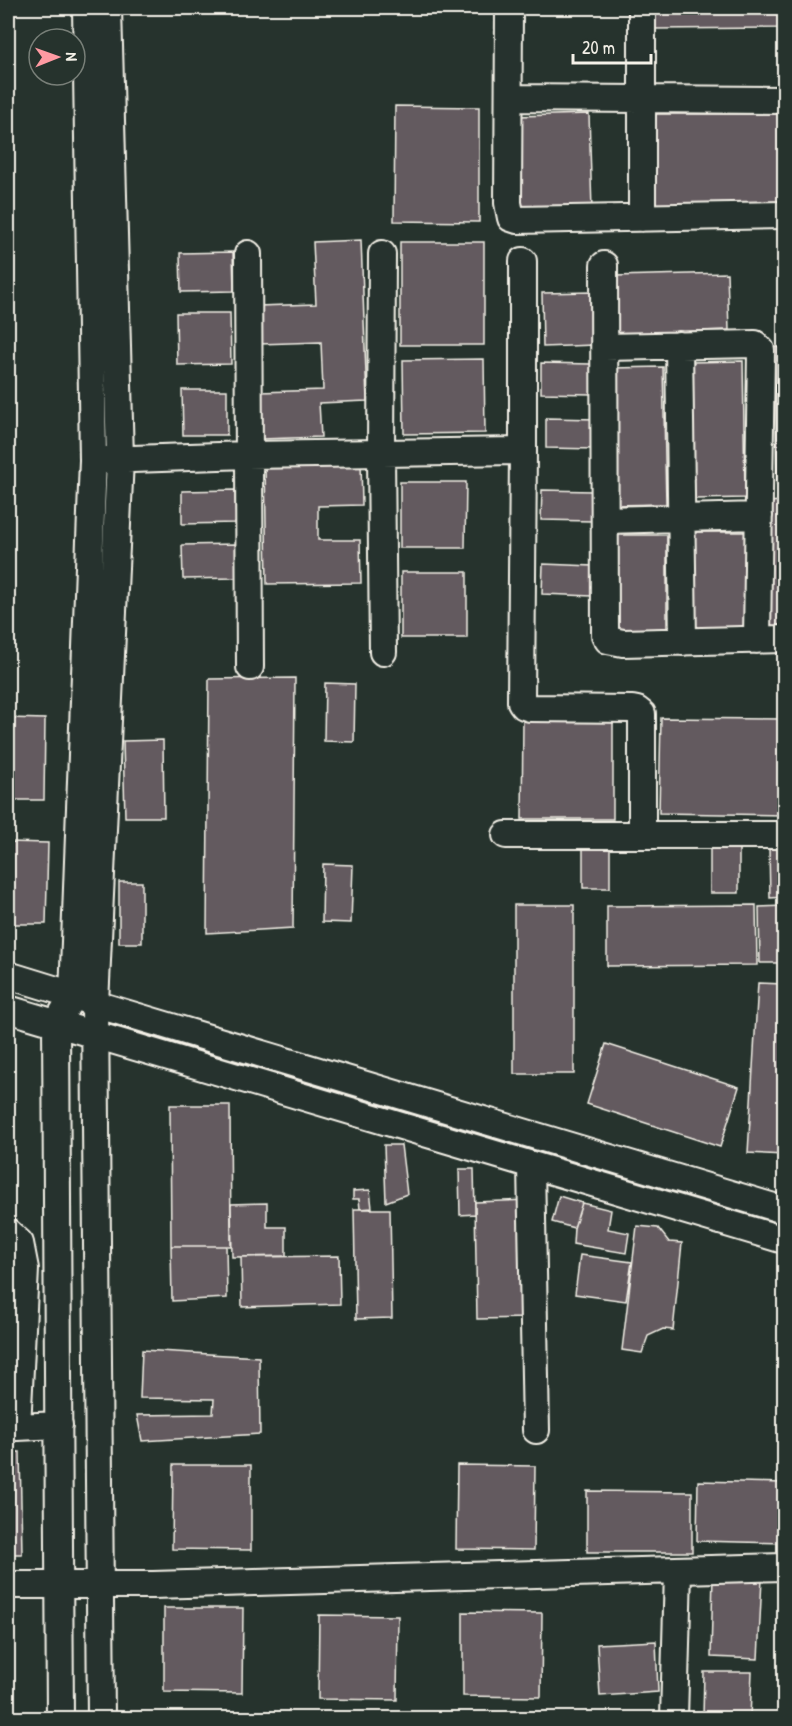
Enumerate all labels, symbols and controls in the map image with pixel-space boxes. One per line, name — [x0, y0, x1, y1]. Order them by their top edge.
north arrow — [27, 27, 87, 87]
scale bar — [573, 27, 651, 65]
text: 20 m — [582, 35, 615, 60]
text: N — [61, 52, 83, 62]

